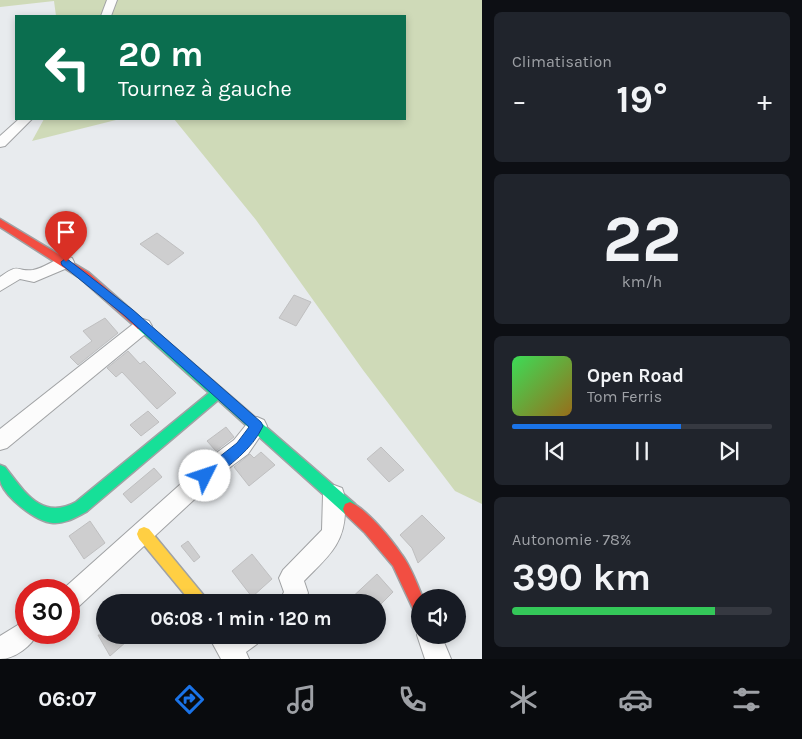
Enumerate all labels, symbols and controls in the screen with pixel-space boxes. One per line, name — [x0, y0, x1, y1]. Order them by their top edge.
text: 20 m — [118, 34, 203, 75]
icon: left — [35, 35, 100, 100]
text: Climatisation — [512, 52, 612, 71]
text: Tournez à gauche — [118, 76, 292, 102]
text: 19° — [616, 77, 668, 122]
text: − — [512, 84, 527, 117]
text: + — [757, 84, 772, 117]
text: 22 — [603, 201, 681, 277]
pin — [45, 211, 87, 262]
icon: arrive — [52, 218, 80, 246]
text: km/h — [622, 272, 662, 291]
text: Open Road — [587, 365, 684, 387]
text: Tom Ferris — [587, 387, 662, 406]
icon: previous — [541, 437, 569, 465]
icon: pause — [628, 437, 656, 465]
icon: next — [715, 437, 743, 465]
position arrow — [178, 449, 230, 501]
text: Autonomie · 78% — [512, 530, 631, 549]
text: 390 km — [512, 555, 651, 600]
speed limit sign: 30 — [15, 579, 80, 644]
map controls — [411, 589, 466, 644]
button: sound — [411, 589, 466, 644]
text: 06:08 · 1 min · 120 m — [150, 608, 332, 630]
icon: directions — [172, 682, 207, 717]
icon: music — [284, 682, 319, 717]
icon: phone — [395, 682, 430, 717]
icon: climate — [506, 682, 541, 717]
icon: car — [618, 682, 653, 717]
icon: filters — [729, 682, 764, 717]
text: 06:07 — [38, 686, 96, 712]

